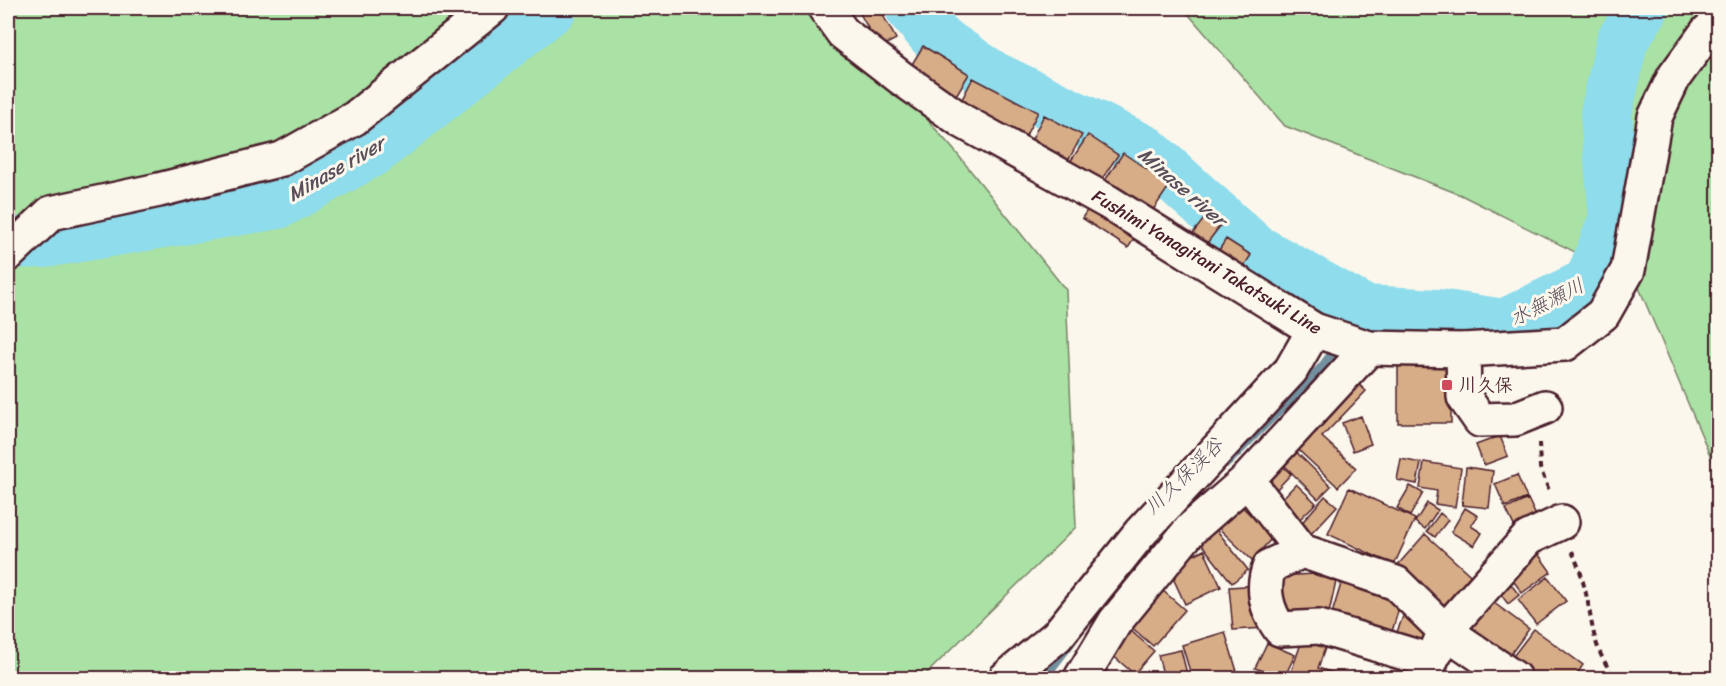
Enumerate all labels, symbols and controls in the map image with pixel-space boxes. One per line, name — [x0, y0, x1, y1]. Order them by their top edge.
water label: Minase river — [280, 125, 395, 211]
water label: Minase river — [1130, 138, 1237, 238]
street label: Fushimi Yanagitani Takatsuki Line — [1086, 180, 1328, 344]
water label: 水無瀬川 — [1503, 268, 1591, 336]
place label: 川久保 — [1459, 369, 1513, 401]
marker: 川久保 — [1440, 378, 1454, 392]
water label: 川久保渓谷 — [1136, 428, 1233, 523]

